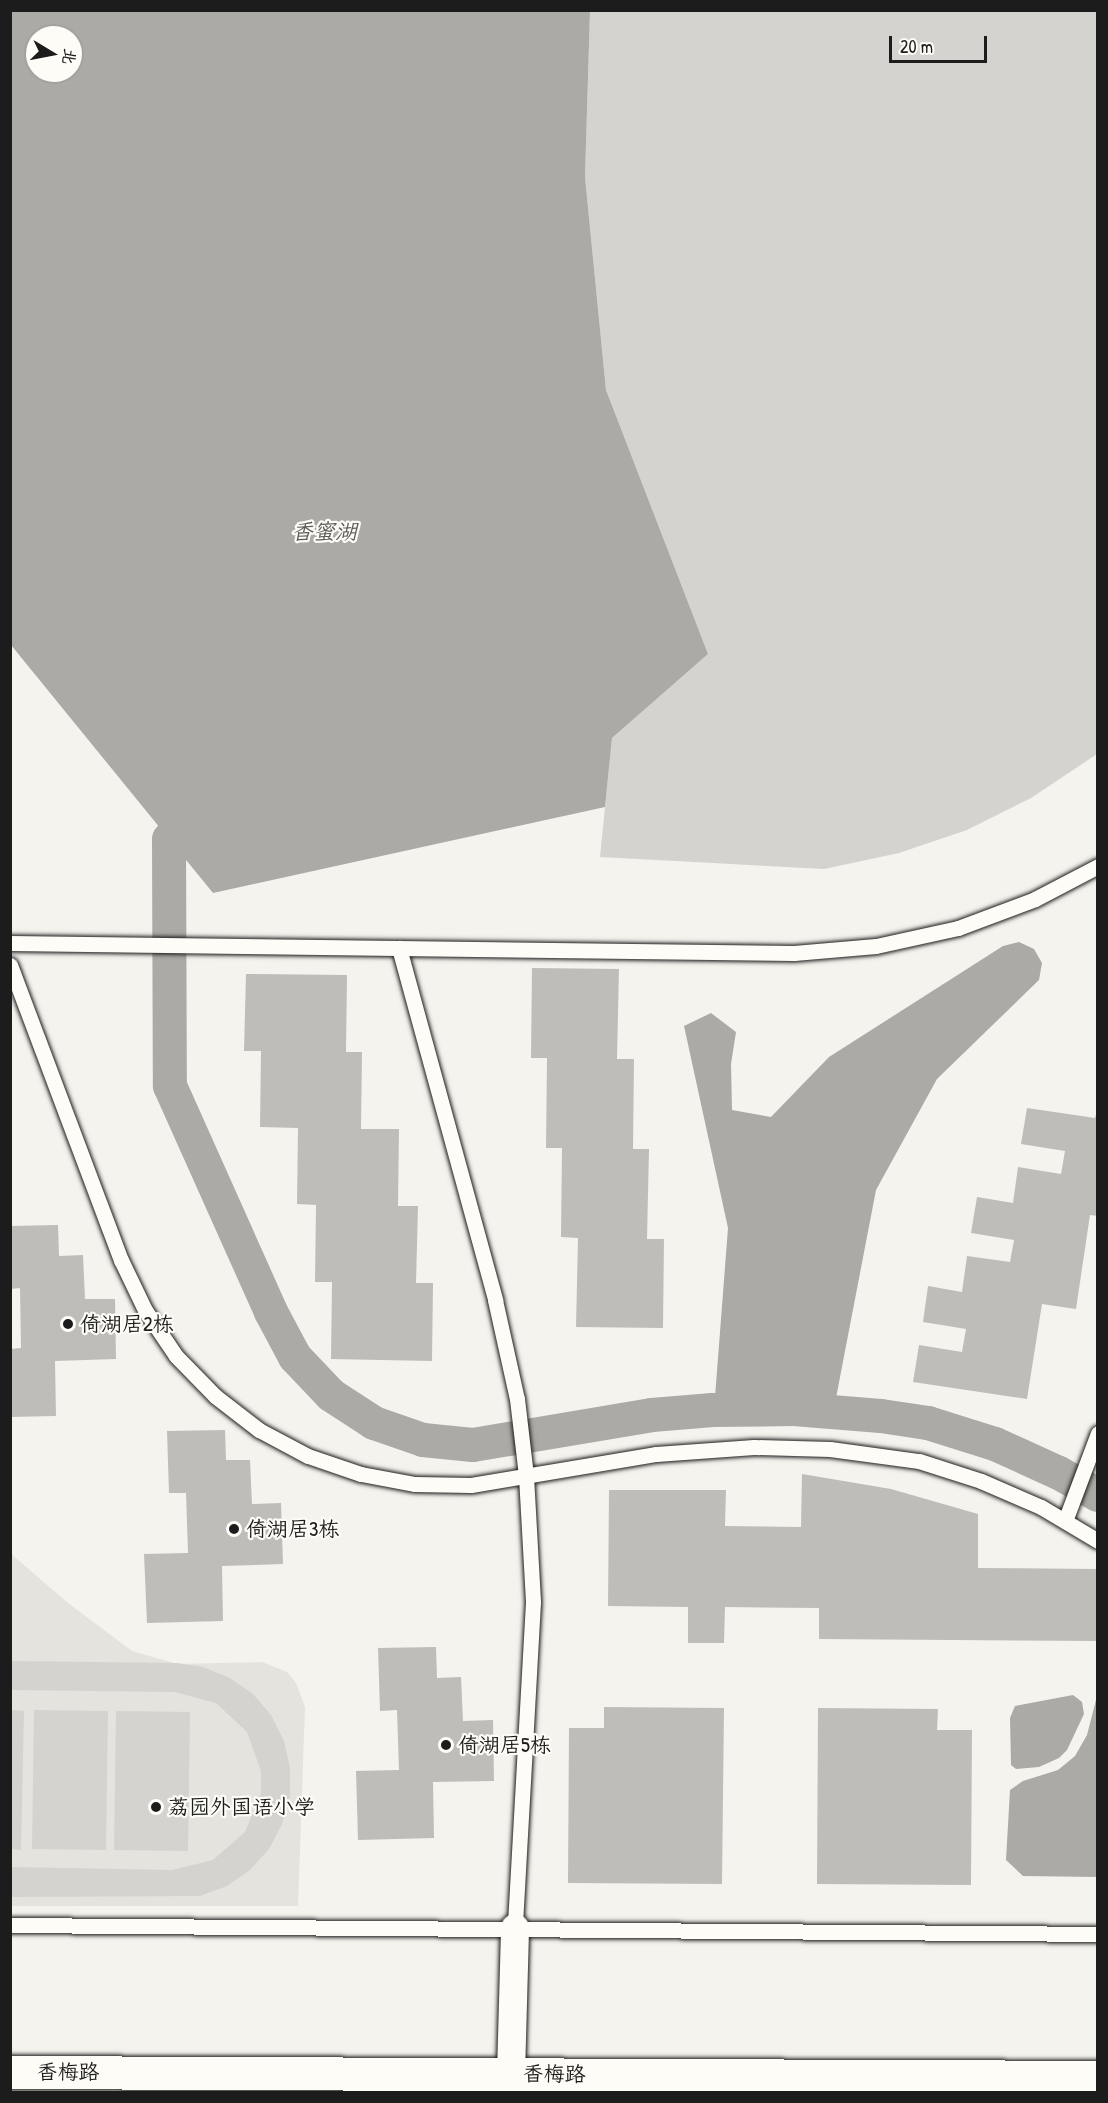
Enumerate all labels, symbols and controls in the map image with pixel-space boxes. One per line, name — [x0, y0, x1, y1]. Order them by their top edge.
north arrow — [24, 24, 84, 84]
scale bar — [892, 24, 990, 62]
text: 20 m — [900, 34, 933, 59]
text: 北 — [58, 47, 82, 67]
water label: 香蜜湖 — [291, 519, 357, 545]
place label: 倚湖居2栋 — [80, 1311, 174, 1337]
marker: 倚湖居2栋 — [61, 1317, 75, 1331]
place label: 倚湖居3栋 — [246, 1516, 339, 1542]
marker: 倚湖居3栋 — [227, 1522, 241, 1536]
place label: 倚湖居5栋 — [458, 1732, 551, 1758]
marker: 倚湖居5栋 — [439, 1738, 453, 1752]
place label: 荔园外国语小学 — [168, 1794, 315, 1820]
marker: 荔园外国语小学 — [149, 1800, 163, 1814]
street label: 香梅路 — [37, 2059, 99, 2085]
street label: 香梅路 — [522, 2061, 586, 2087]

